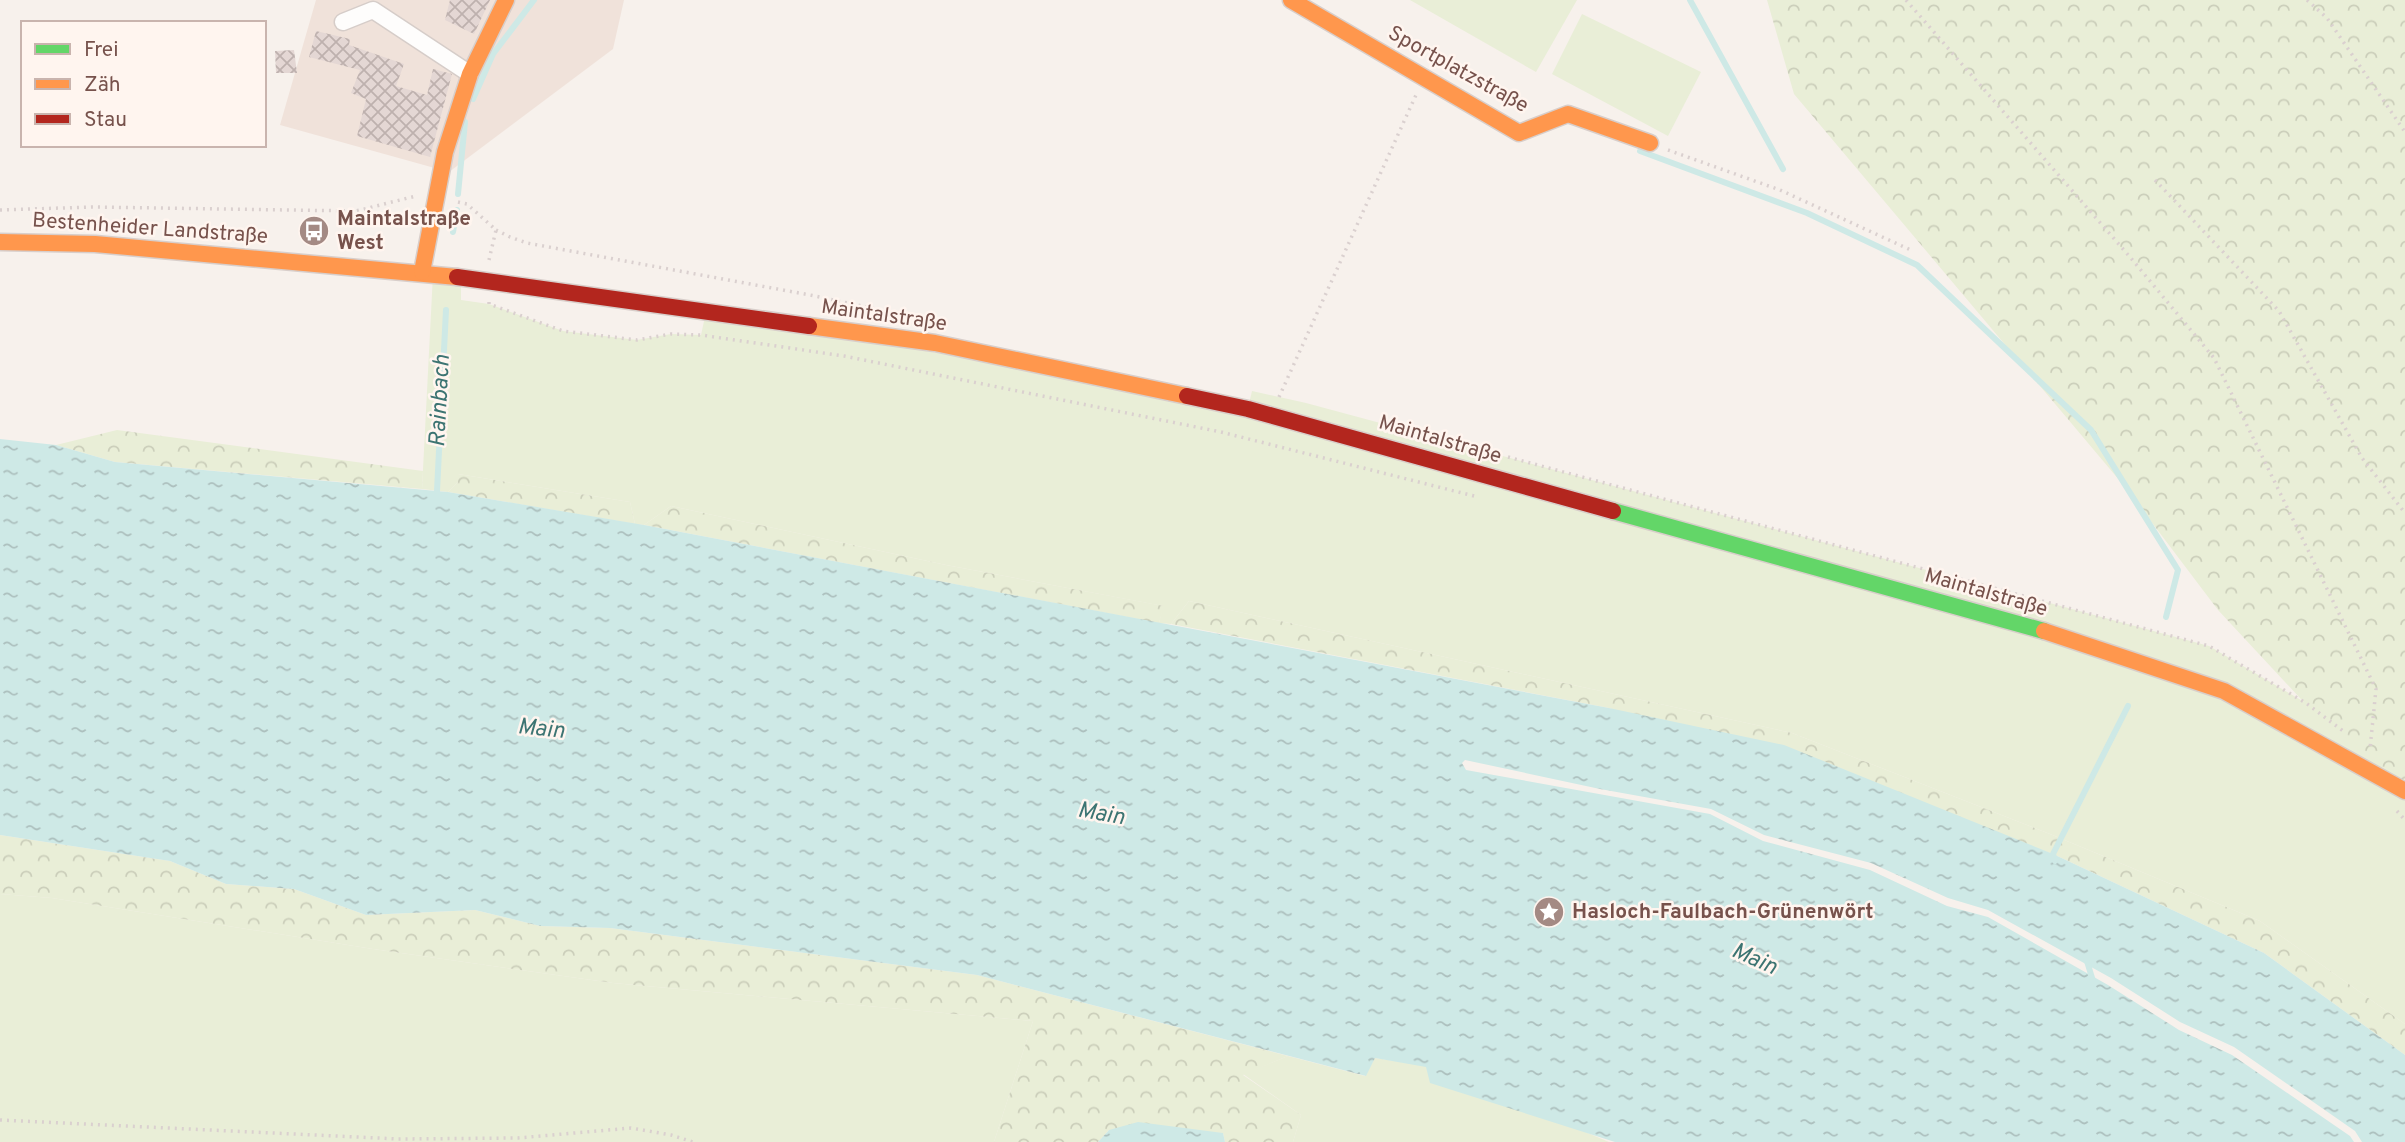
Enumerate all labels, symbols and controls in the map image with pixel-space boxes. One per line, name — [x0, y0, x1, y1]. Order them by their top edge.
street label: Sportplatzstraße — [1383, 20, 1533, 120]
legend — [21, 21, 266, 147]
text: Frei — [84, 37, 119, 64]
text: Zäh — [84, 72, 121, 99]
text: Stau — [84, 107, 127, 134]
place label: Maintalstraße West — [337, 206, 471, 257]
street label: Bestenheider Landstraße — [31, 207, 269, 251]
bus stop icon: Maintalstraße West — [297, 214, 331, 248]
street label: Maintalstraße — [819, 294, 949, 338]
water label: Rainbach — [424, 354, 458, 448]
street label: Maintalstraße — [1375, 410, 1505, 470]
street label: Maintalstraße — [1921, 563, 2051, 623]
water label: Main — [516, 713, 566, 747]
water label: Main — [1075, 797, 1127, 833]
place icon: Hasloch-Faulbach-Grünenwört — [1532, 895, 1566, 929]
place label: Hasloch-Faulbach-Grünenwört — [1572, 899, 1874, 926]
water label: Main — [1727, 937, 1782, 983]

